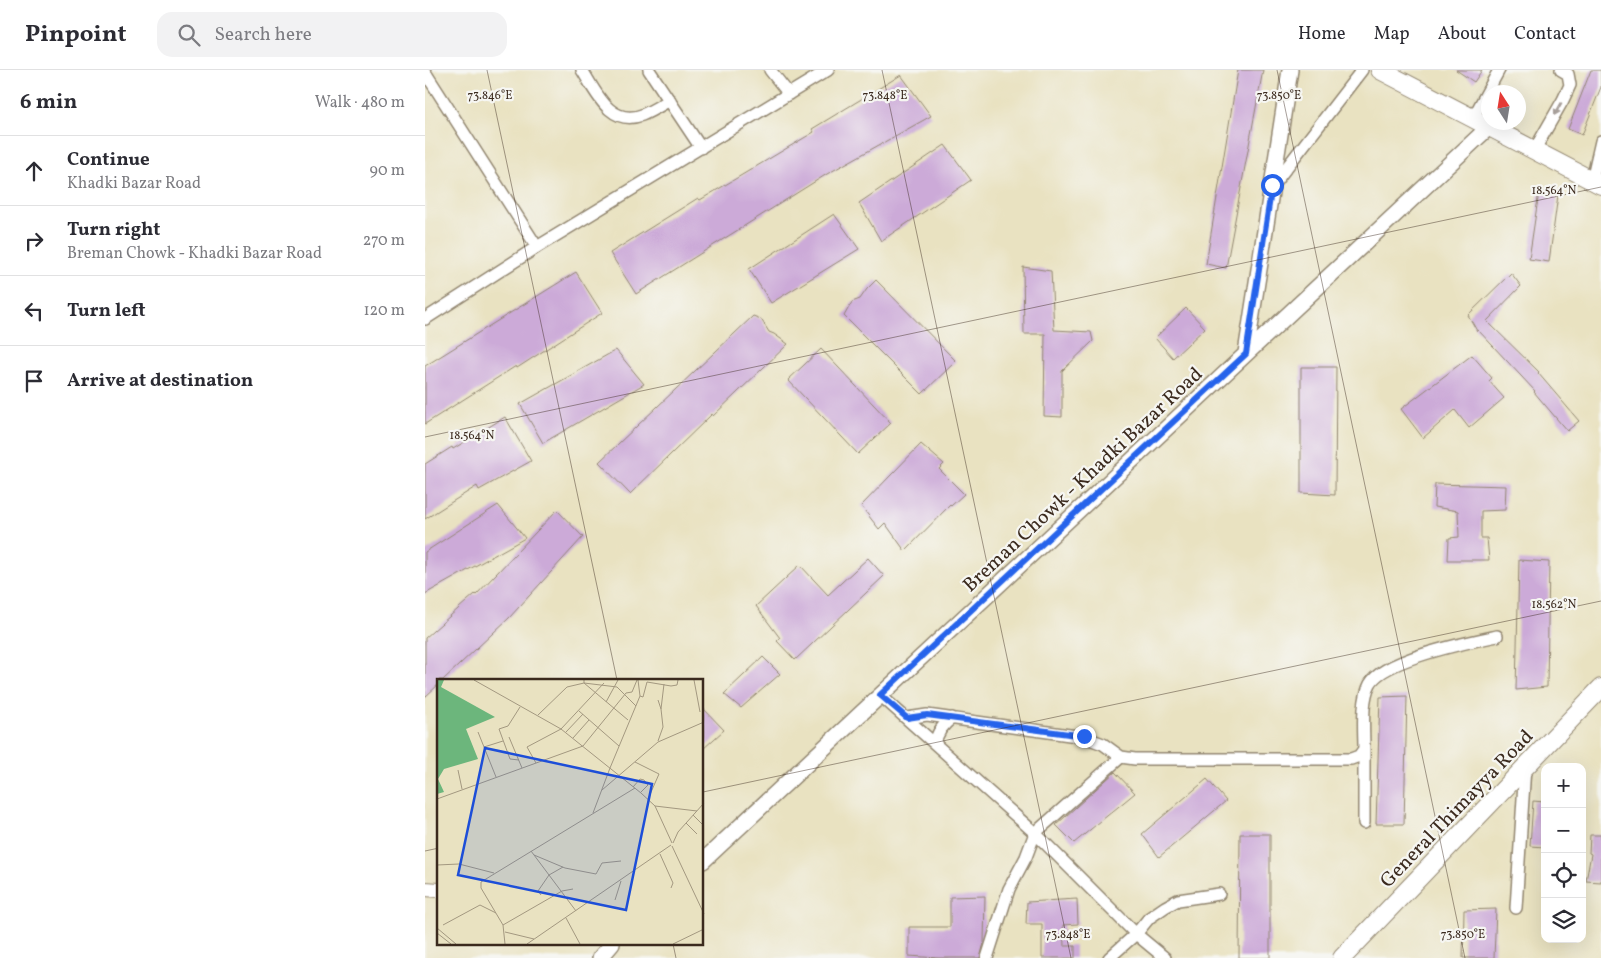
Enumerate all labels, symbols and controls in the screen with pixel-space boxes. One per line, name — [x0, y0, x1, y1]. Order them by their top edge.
search box — [157, 12, 507, 57]
text: Pinpoint — [25, 18, 127, 52]
icon: search — [175, 21, 203, 49]
text: Search here — [215, 22, 312, 48]
text: Home — [1298, 22, 1346, 47]
text: Map — [1374, 22, 1410, 47]
text: About — [1438, 22, 1486, 47]
text: Contact — [1514, 22, 1576, 47]
north arrow — [1481, 85, 1526, 130]
text: 6 min — [20, 88, 77, 117]
text: 73.846°E — [467, 88, 513, 104]
text: 73.848°E — [863, 88, 907, 104]
text: 73.850°E — [1257, 88, 1301, 104]
text: Walk · 480 m — [315, 92, 405, 114]
one-way arrow — [1554, 102, 1562, 117]
text: Continue — [67, 147, 150, 173]
icon: ahead — [20, 157, 48, 185]
text: 90 m — [369, 160, 405, 182]
text: Khadki Bazar Road — [67, 173, 201, 195]
route start — [1261, 174, 1284, 197]
text: 18.564°N — [1531, 183, 1577, 199]
text: Turn right — [67, 217, 160, 243]
icon: right — [20, 227, 48, 255]
text: 270 m — [363, 230, 405, 252]
text: Breman Chowk - Khadki Bazar Road — [67, 243, 322, 265]
icon: left — [20, 297, 48, 325]
text: Turn left — [67, 298, 146, 324]
text: 120 m — [363, 300, 405, 322]
street label: Breman Chowk - Khadki Bazar Road — [957, 361, 1210, 599]
icon: arrive — [20, 367, 48, 395]
text: Arrive at destination — [67, 368, 253, 394]
text: 18.564°N — [449, 428, 495, 444]
text: 18.562°N — [1532, 597, 1576, 613]
inset map — [437, 679, 704, 946]
street label: General Thimayya Road — [1374, 724, 1541, 895]
route end — [1073, 725, 1096, 748]
map controls — [1541, 763, 1586, 943]
button: + — [1541, 763, 1586, 808]
button: − — [1541, 808, 1586, 853]
button: locate — [1541, 853, 1586, 898]
button: layers — [1541, 898, 1586, 943]
text: 73.848°E — [1046, 927, 1090, 943]
text: 73.850°E — [1441, 927, 1485, 943]

